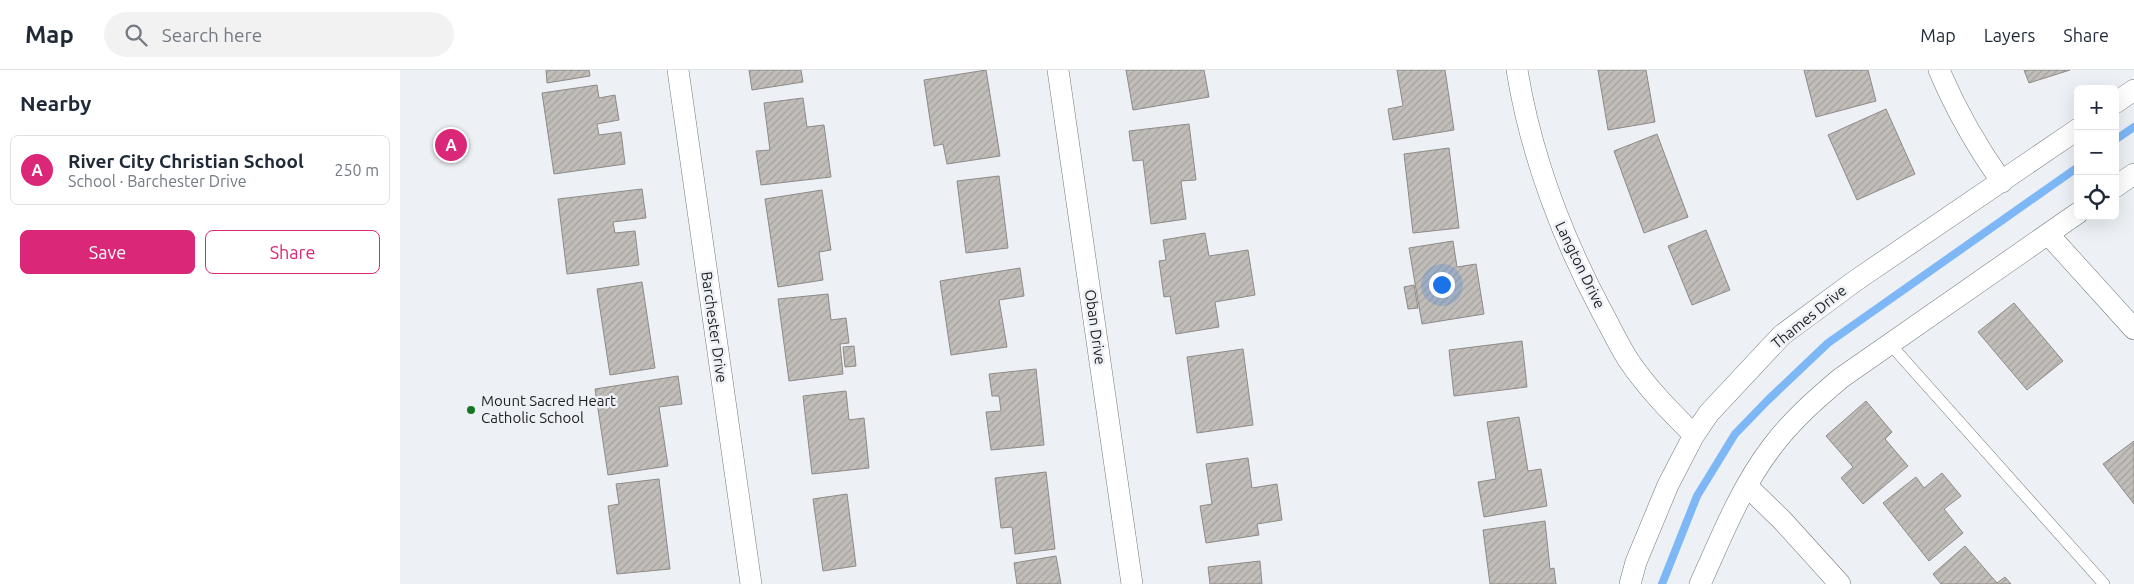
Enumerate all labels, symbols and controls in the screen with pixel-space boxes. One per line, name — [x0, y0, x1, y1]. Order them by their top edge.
search box — [104, 12, 454, 57]
text: Map — [25, 21, 74, 48]
icon: search — [122, 21, 150, 49]
text: Search here — [162, 24, 262, 46]
text: Map — [1920, 25, 1956, 45]
text: Layers — [1984, 25, 2035, 45]
text: Share — [2063, 25, 2109, 45]
map controls — [2074, 85, 2119, 220]
button: + — [2074, 85, 2119, 130]
text: Nearby — [20, 91, 91, 115]
pin: A — [435, 126, 467, 164]
button: − — [2074, 130, 2119, 175]
text: River City Christian School — [68, 150, 304, 172]
text: A — [31, 161, 43, 179]
text: 250 m — [334, 161, 379, 179]
text: School · Barchester Drive — [68, 172, 247, 190]
button: locate — [2074, 175, 2119, 220]
street label: Langton Drive — [1552, 219, 1609, 311]
button: Save — [20, 230, 195, 274]
button: Share — [205, 230, 380, 274]
street label: Barchester Drive — [698, 270, 731, 384]
your location — [1429, 272, 1455, 298]
street label: Thames Drive — [1768, 281, 1849, 352]
street label: Oban Drive — [1082, 288, 1109, 366]
place label: Mount Sacred Heart Catholic School — [481, 392, 616, 426]
marker: Mount Sacred Heart Catholic School — [465, 404, 477, 416]

